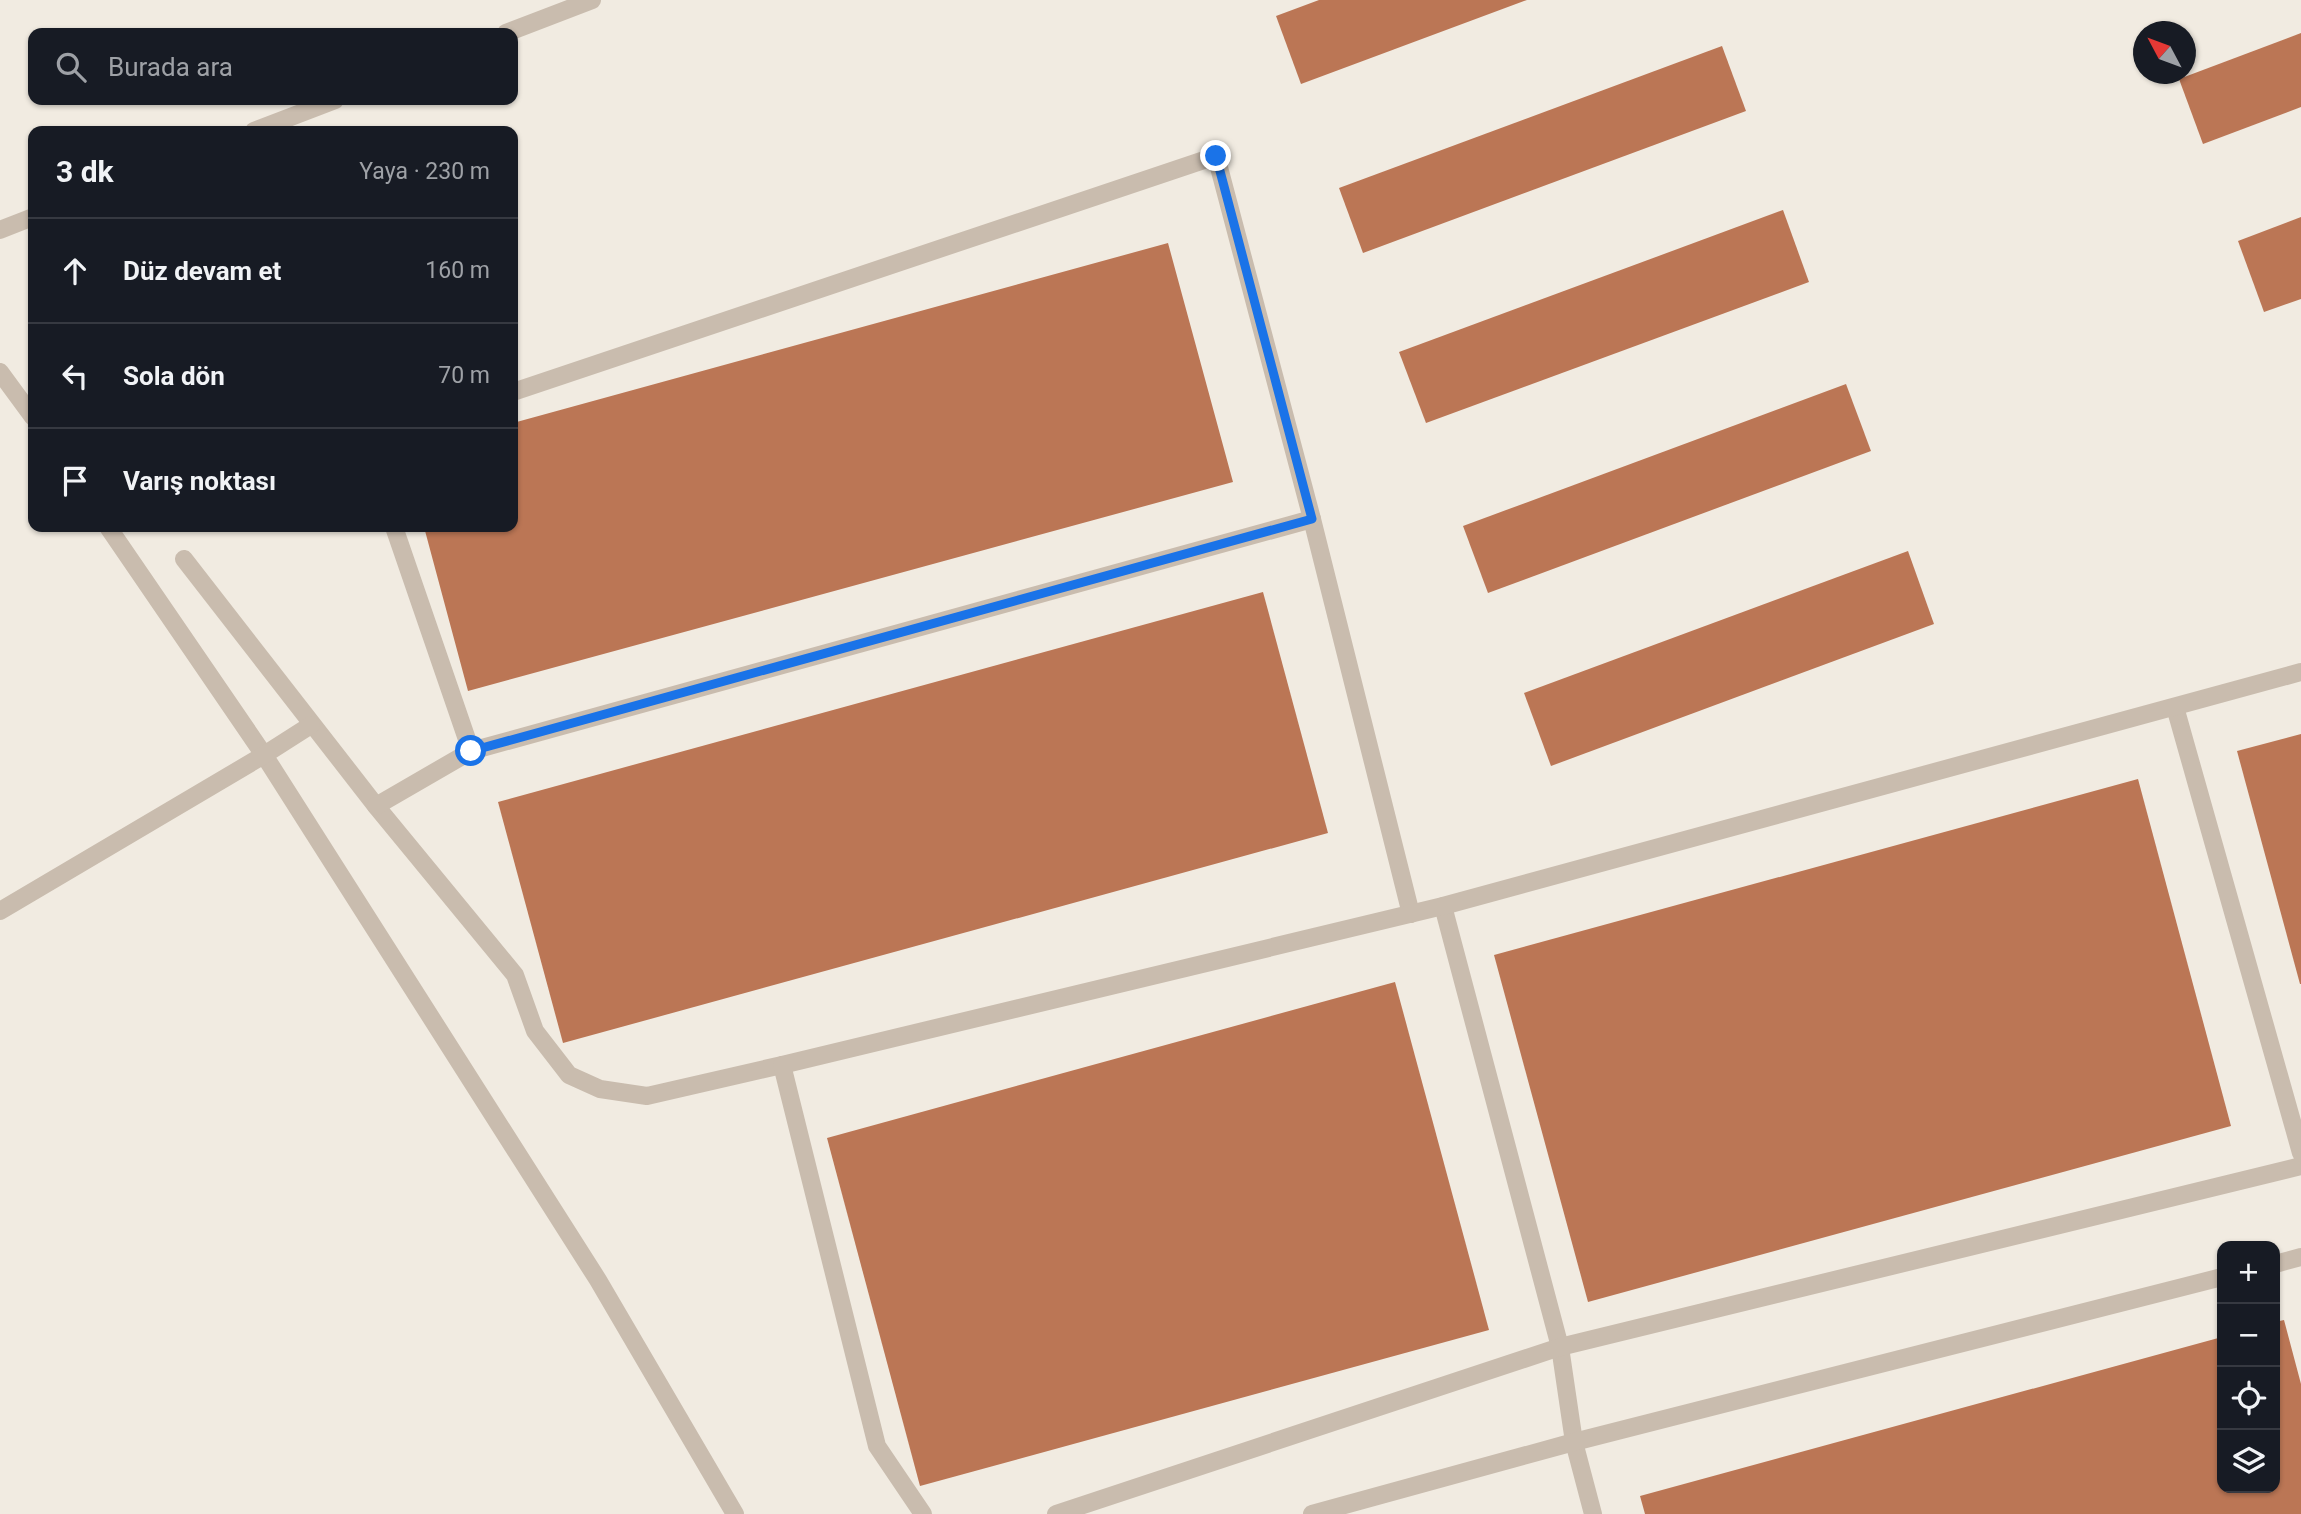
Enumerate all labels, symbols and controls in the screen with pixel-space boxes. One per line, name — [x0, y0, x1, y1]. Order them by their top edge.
north arrow — [2133, 21, 2196, 84]
search box — [28, 28, 518, 105]
icon: search — [52, 48, 90, 86]
text: Burada ara — [108, 52, 233, 82]
route end — [1200, 140, 1231, 171]
text: 3 dk — [56, 154, 114, 189]
text: Yaya · 230 m — [359, 158, 490, 185]
icon: ahead — [56, 252, 94, 290]
text: Düz devam et — [123, 256, 281, 286]
text: 160 m — [425, 257, 490, 284]
icon: left — [56, 357, 94, 395]
text: Sola dön — [123, 361, 225, 391]
text: 70 m — [438, 362, 490, 389]
icon: arrive — [56, 462, 94, 500]
text: Varış noktası — [123, 466, 276, 496]
route start — [455, 735, 486, 766]
map controls — [2217, 1241, 2280, 1493]
button: + — [2217, 1241, 2280, 1304]
button: − — [2217, 1304, 2280, 1367]
button: locate — [2217, 1367, 2280, 1430]
button: layers — [2217, 1430, 2280, 1493]

